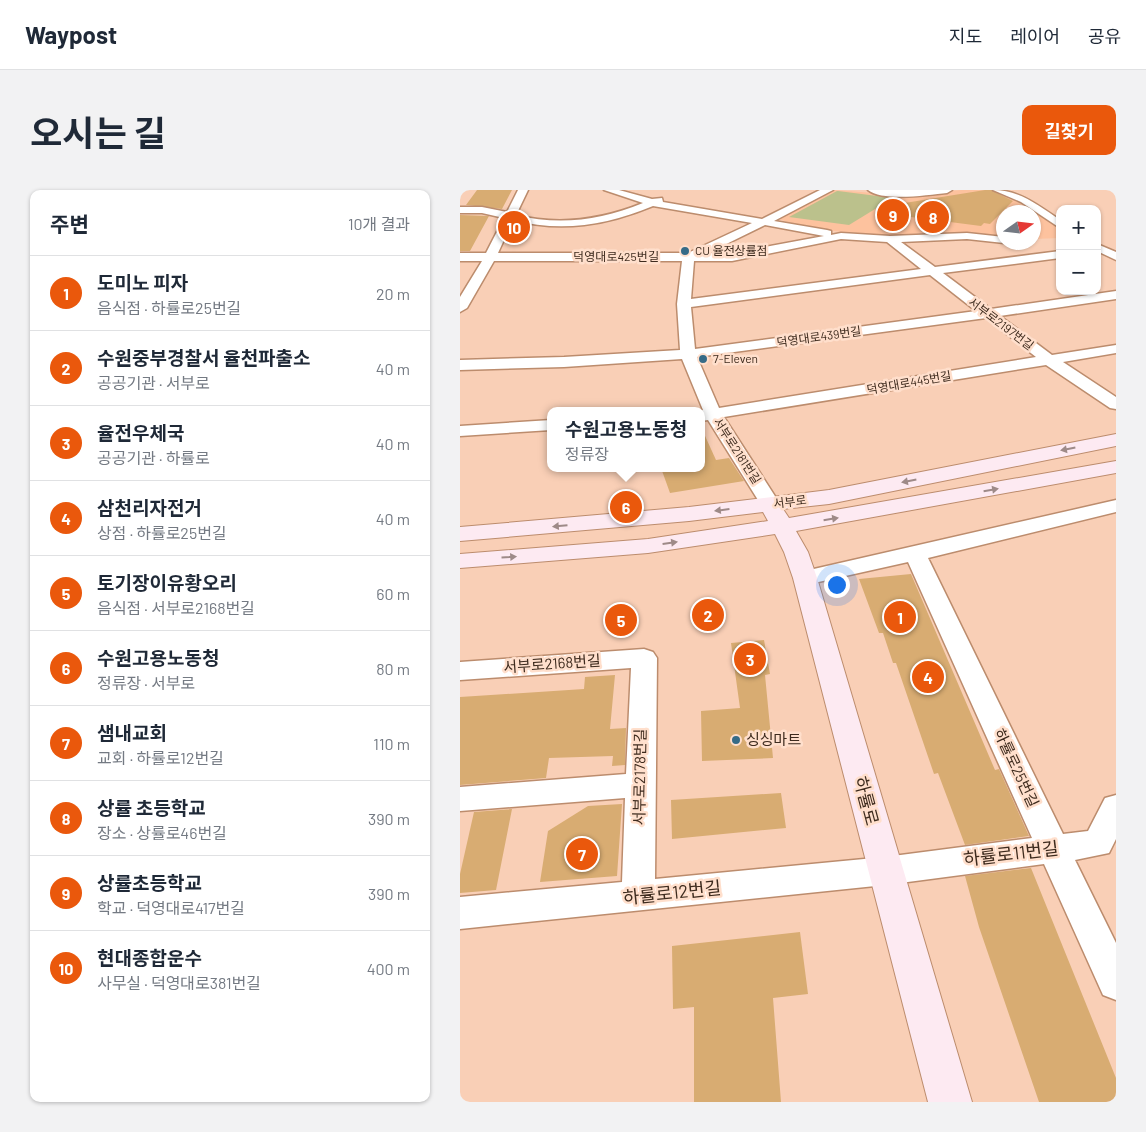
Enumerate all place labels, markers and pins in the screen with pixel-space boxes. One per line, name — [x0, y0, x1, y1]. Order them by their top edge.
pin: 9 — [877, 196, 909, 234]
pin: 8 — [917, 198, 949, 236]
pin: 10 — [498, 208, 530, 246]
place label: CU 율전상률점 — [695, 243, 768, 257]
marker: CU 율전상률점 — [679, 245, 691, 257]
place label: 7-Eleven — [713, 351, 758, 365]
marker: 7-Eleven — [697, 353, 709, 365]
pin: 6 — [610, 488, 642, 526]
pin: 2 — [692, 596, 724, 634]
pin: 1 — [884, 598, 916, 636]
pin: 5 — [605, 601, 637, 639]
pin: 3 — [734, 640, 766, 678]
pin: 4 — [912, 658, 944, 696]
place label: 싱싱마트 — [746, 730, 801, 748]
marker: 싱싱마트 — [730, 734, 742, 746]
pin: 7 — [566, 835, 598, 873]

